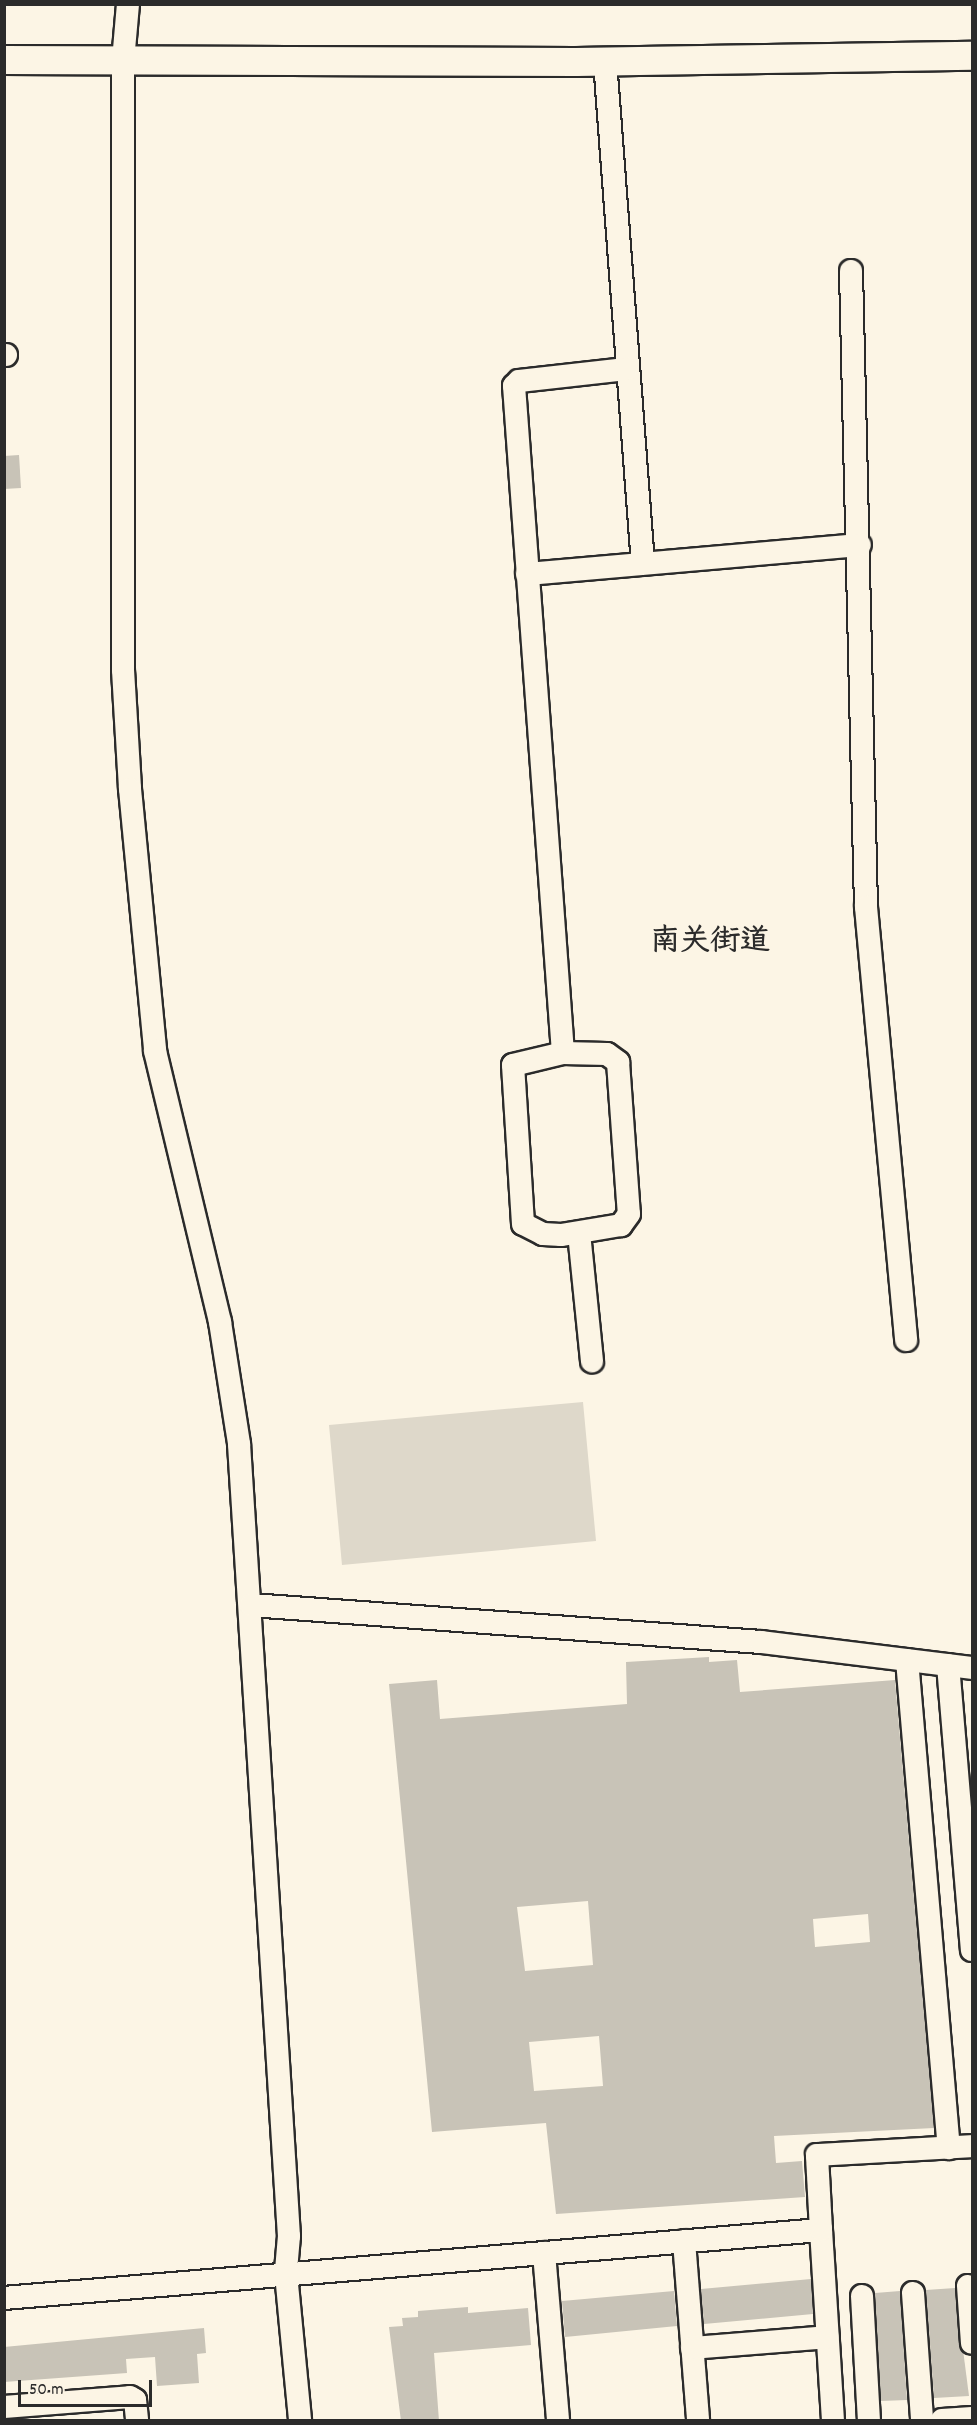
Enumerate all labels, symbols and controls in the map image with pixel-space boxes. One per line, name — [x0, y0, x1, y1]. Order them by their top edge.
district label: 南关街道 — [650, 926, 770, 962]
scale bar — [21, 2368, 154, 2406]
text: 50 m — [29, 2378, 64, 2403]

